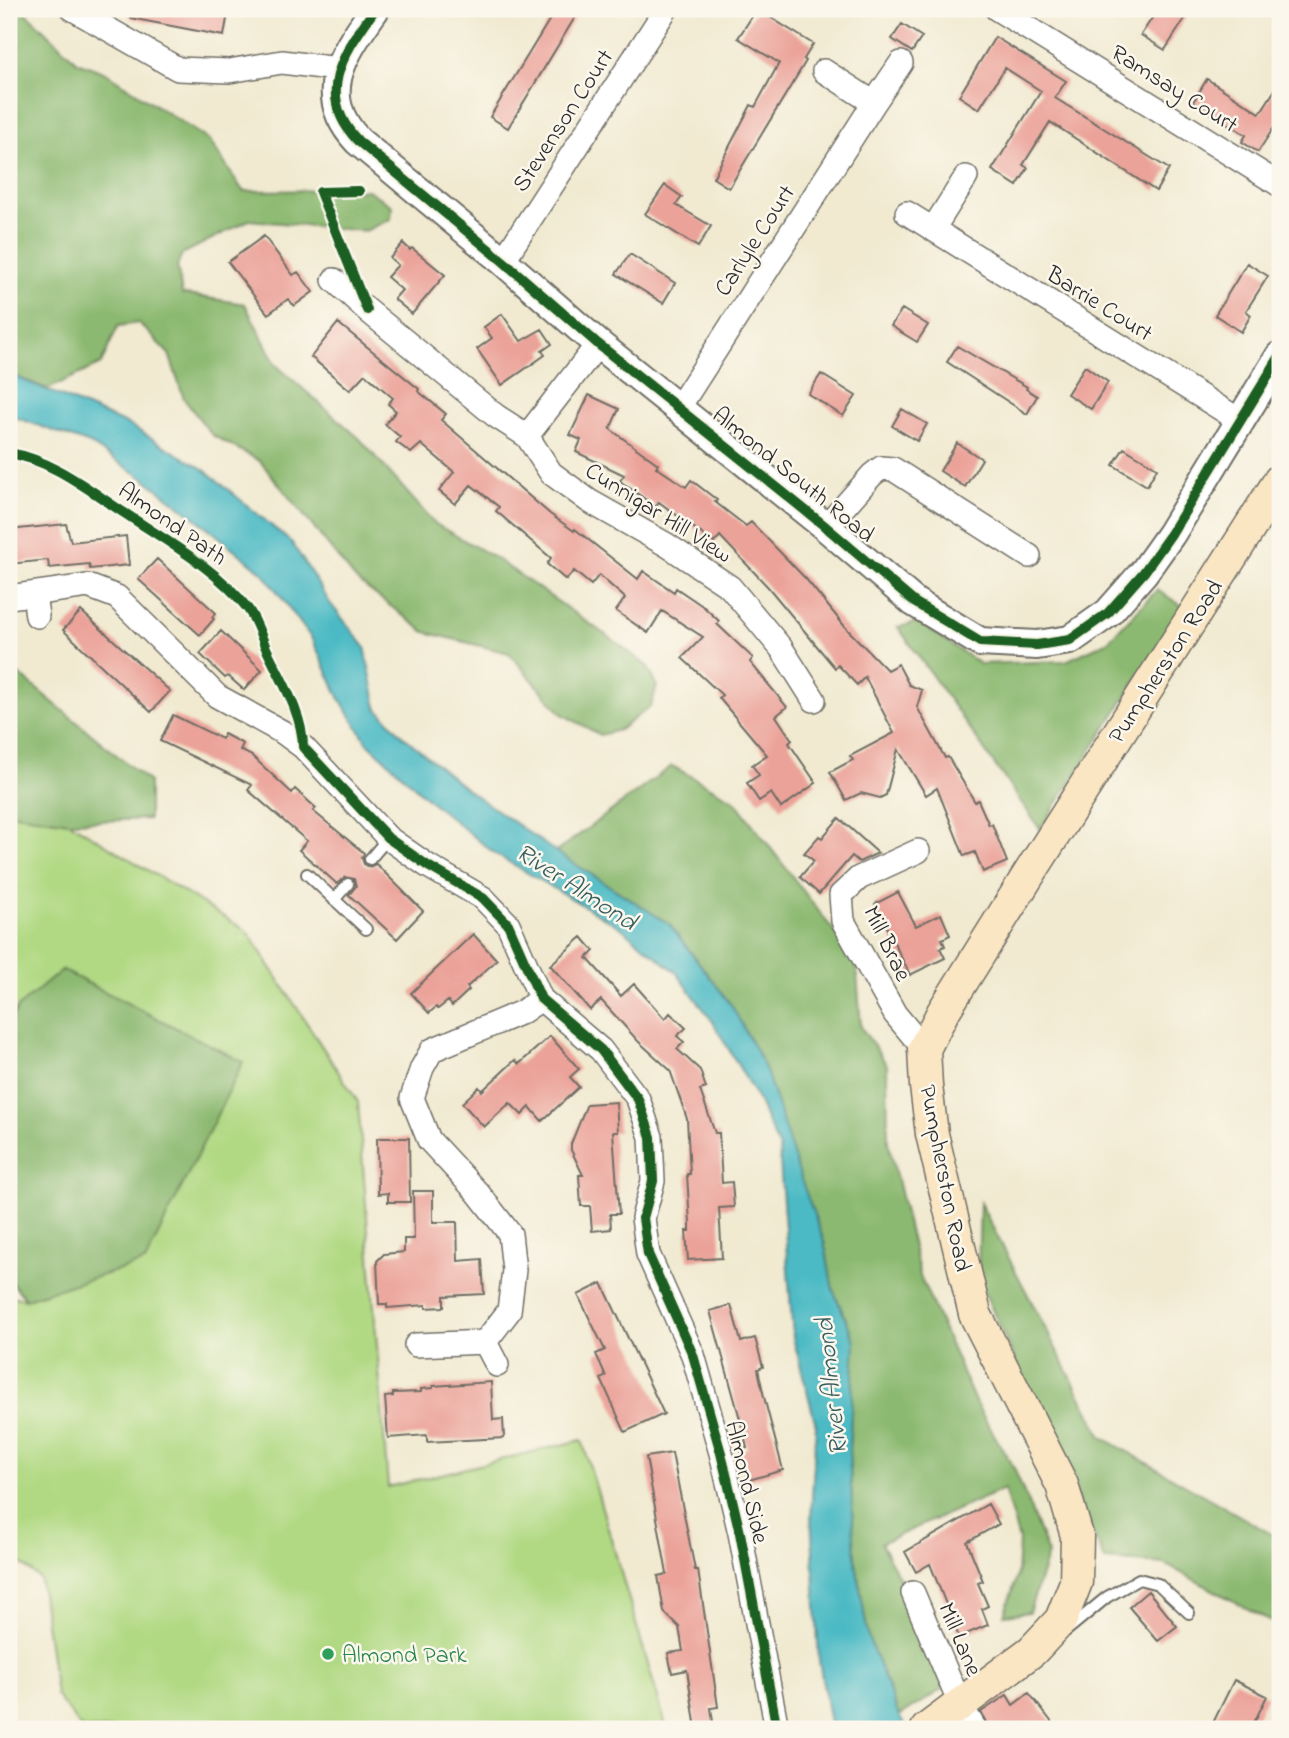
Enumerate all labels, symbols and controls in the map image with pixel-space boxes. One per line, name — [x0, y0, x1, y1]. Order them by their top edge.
street label: Ramsay Court — [1103, 37, 1244, 144]
street label: Stevenson Court — [505, 43, 623, 200]
street label: Carlyle Court — [707, 179, 806, 305]
street label: Barrie Court — [1038, 258, 1159, 352]
street label: Almond South Road — [704, 399, 882, 553]
street label: Cunnigar Hill View — [577, 455, 738, 573]
street label: Almond Path — [110, 475, 233, 576]
street label: Pumpherston Road — [1101, 573, 1234, 751]
water label: River Almond — [507, 835, 645, 943]
street label: Mill Brae — [852, 900, 919, 988]
street label: Pumpherston Road — [908, 1082, 979, 1275]
water label: River Almond — [807, 1315, 859, 1457]
street label: Almond Side — [714, 1418, 777, 1548]
street label: Mill Lane — [927, 1598, 990, 1683]
place label: Almond Park — [342, 1639, 467, 1674]
marker: Almond Park — [320, 1646, 336, 1662]

